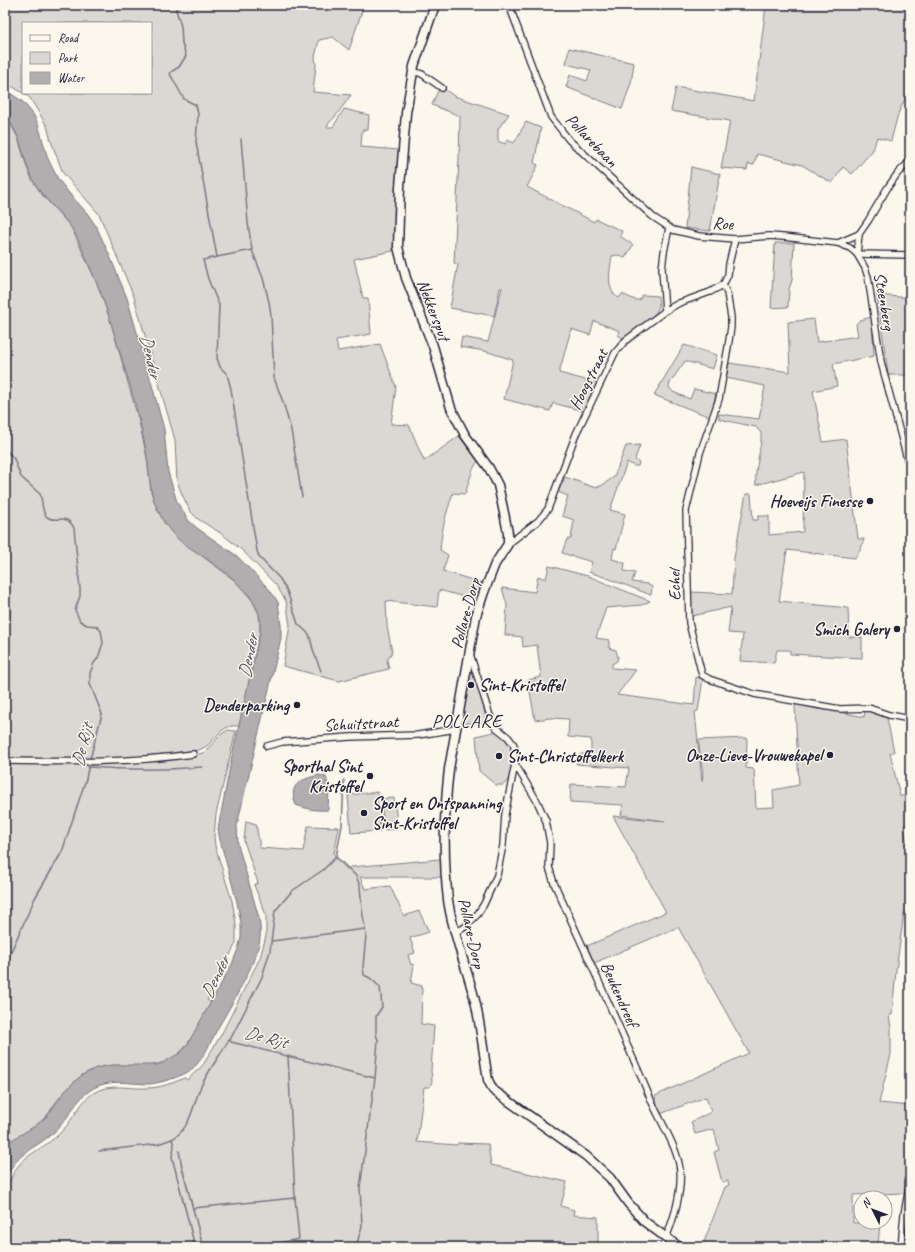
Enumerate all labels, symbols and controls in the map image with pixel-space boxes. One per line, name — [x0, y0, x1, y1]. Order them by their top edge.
legend — [22, 22, 152, 94]
text: Road — [58, 30, 80, 46]
text: Park — [58, 50, 79, 66]
text: Water — [58, 70, 86, 86]
street label: Pollarebaan — [561, 109, 623, 172]
street label: Roe — [712, 212, 735, 235]
street label: Steenberg — [869, 271, 900, 333]
street label: Nekkersput — [412, 277, 456, 346]
water label: Dender — [135, 332, 167, 383]
street label: Hoogstraat — [564, 343, 614, 413]
place label: Hoeveijs Finesse — [770, 491, 864, 512]
marker: Hoeveijs Finesse — [865, 496, 875, 506]
street label: Echel — [664, 566, 685, 601]
street label: Pollare-Dorp — [446, 574, 485, 650]
place label: Smich Galery — [813, 619, 891, 640]
marker: Smich Galery — [892, 624, 902, 634]
water label: Dender — [233, 629, 264, 680]
place label: Sint-Kristoffel — [479, 675, 567, 696]
marker: Sint-Kristoffel — [466, 680, 476, 690]
place label: Denderparking — [203, 695, 291, 716]
marker: Denderparking — [292, 700, 302, 710]
district label: POLLARE — [432, 709, 504, 733]
street label: Schuitstraat — [323, 711, 401, 736]
water label: De Rijt — [66, 718, 99, 768]
place label: Onze-Lieve-Vrouwekapel — [686, 745, 825, 766]
place label: Sint-Christoffelkerk — [507, 746, 625, 767]
marker: Onze-Lieve-Vrouwekapel — [825, 750, 835, 760]
marker: Sint-Christoffelkerk — [494, 751, 504, 761]
place label: Sporthal Sint Kristoffel — [282, 756, 366, 797]
marker: Sporthal Sint Kristoffel — [365, 771, 375, 781]
place label: Sport en Ontspanning Sint-Kristoffel — [372, 793, 503, 834]
marker: Sport en Ontspanning Sint-Kristoffel — [359, 808, 369, 818]
street label: Pollare-Dorp — [453, 896, 490, 972]
water label: Dender — [195, 949, 236, 1002]
street label: Beukendreef — [596, 958, 645, 1034]
water label: De Rijt — [243, 1021, 293, 1054]
north arrow — [853, 1190, 893, 1230]
text: N — [858, 1194, 875, 1211]

